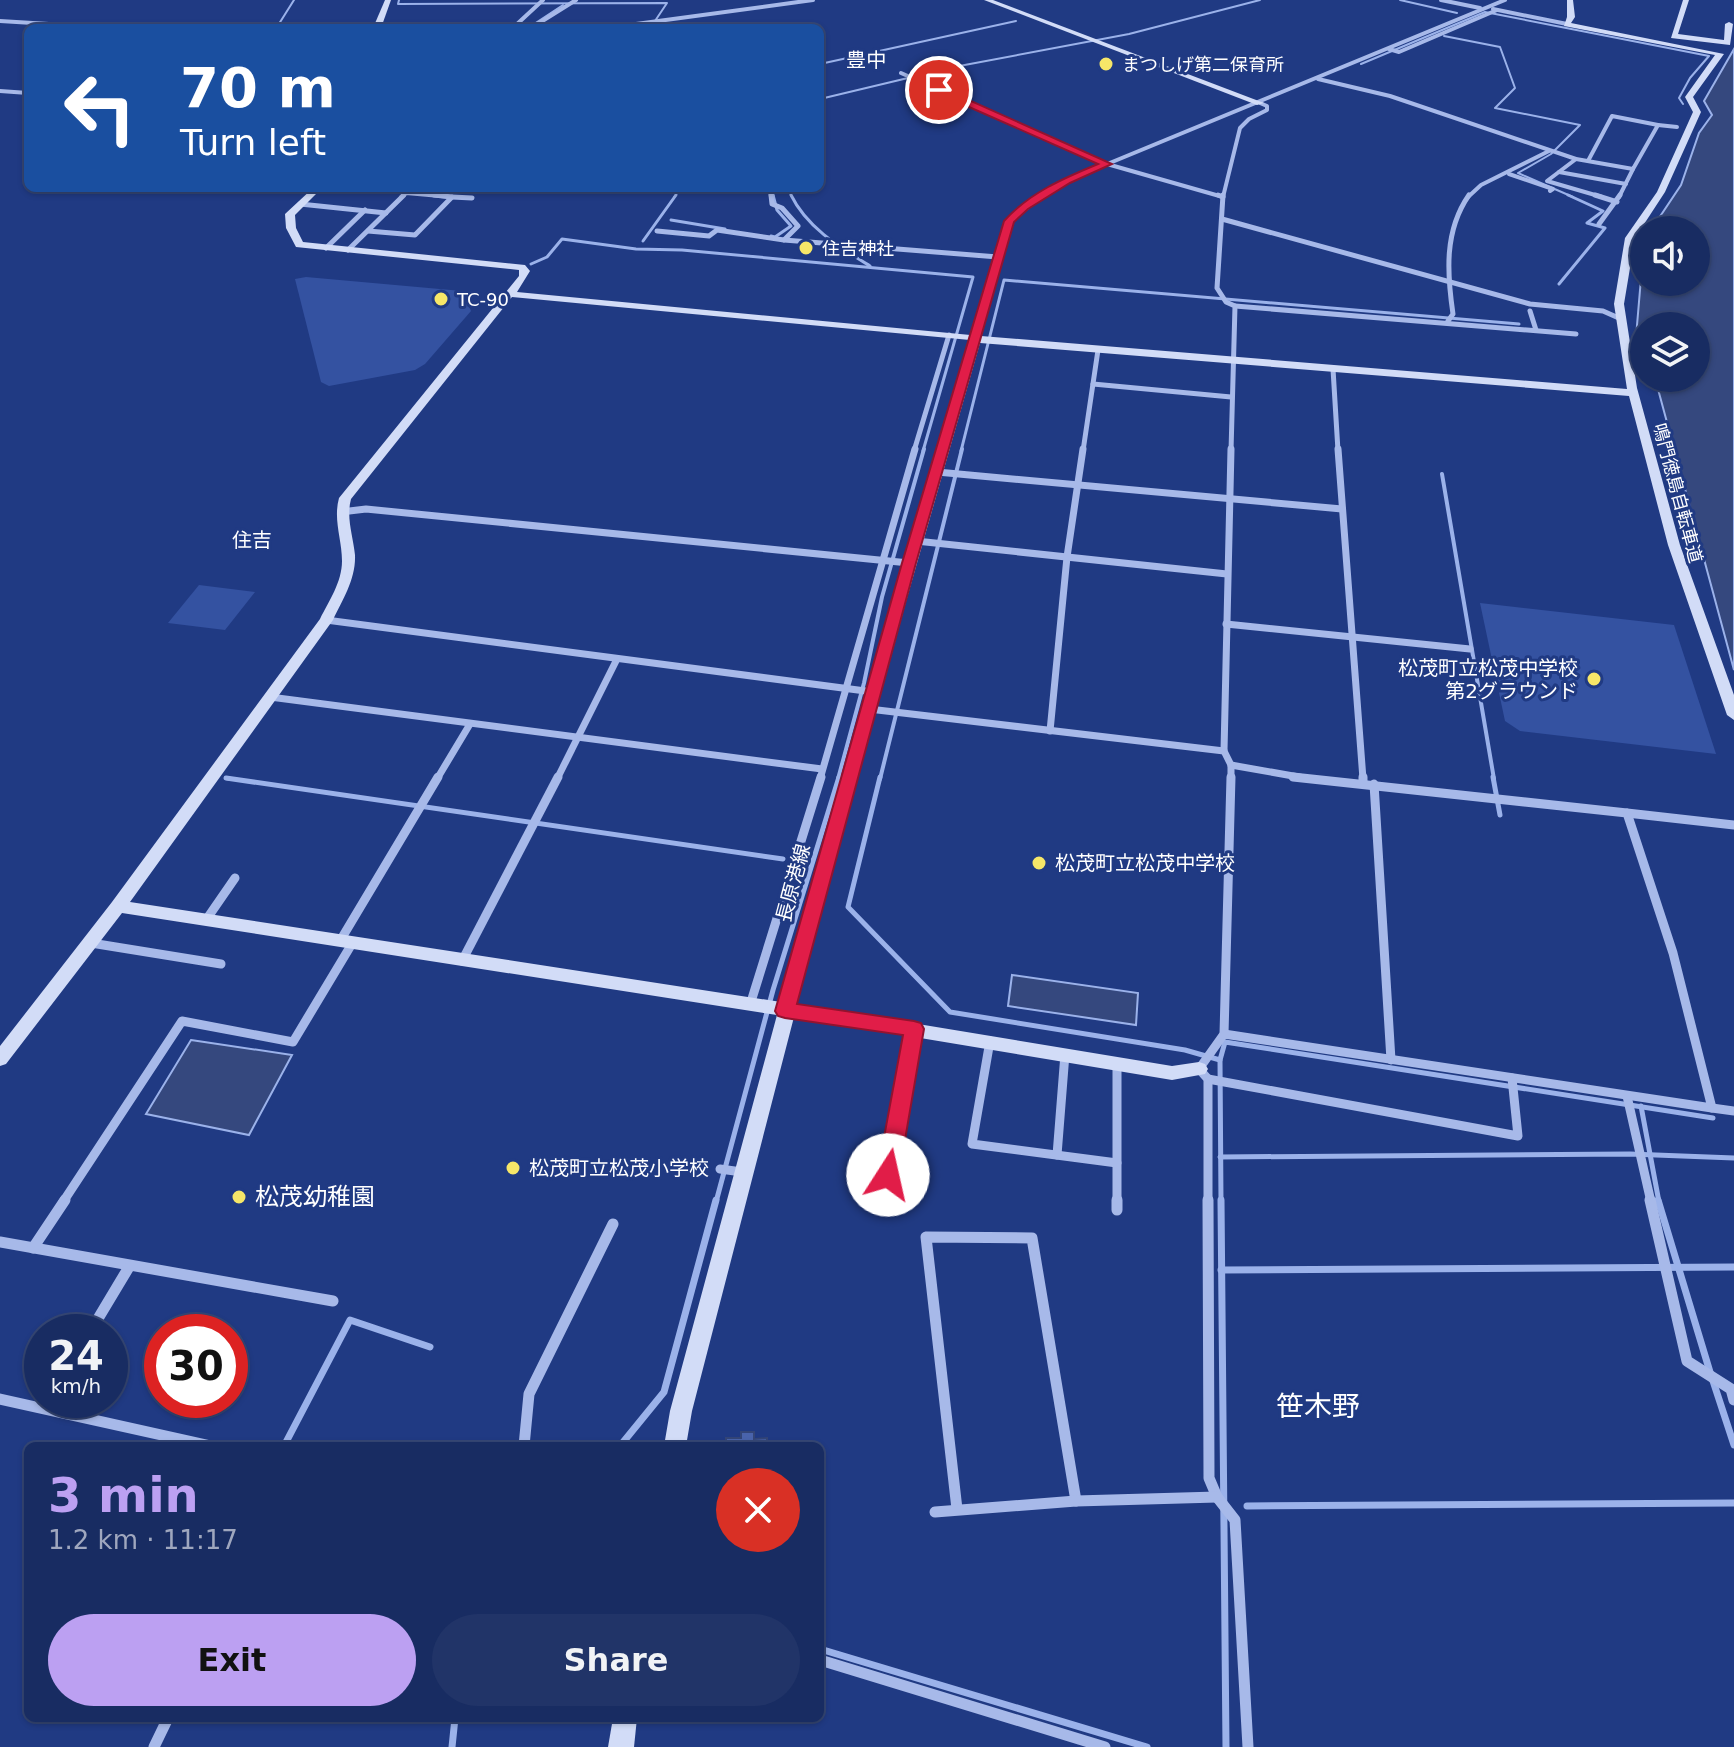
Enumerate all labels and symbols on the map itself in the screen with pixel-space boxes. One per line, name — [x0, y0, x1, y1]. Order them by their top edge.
district label: 豊中 — [846, 48, 886, 72]
place label: まつしげ第二保育所 — [1122, 54, 1284, 75]
marker: まつしげ第二保育所 — [1097, 55, 1115, 73]
pin — [905, 56, 973, 124]
place label: 住吉神社 — [822, 238, 894, 259]
marker: 住吉神社 — [797, 239, 815, 257]
place label: TC-90 — [456, 289, 509, 310]
marker: TC-90 — [432, 290, 450, 308]
street label: 鳴門徳島自転車道 — [1649, 421, 1707, 565]
district label: 住吉 — [232, 528, 272, 552]
place label: 松茂町立松茂中学校 第2グラウンド — [1398, 656, 1578, 703]
marker: 松茂町立松茂中学校 第2グラウンド — [1585, 670, 1603, 688]
street label: 長原港線 — [771, 841, 815, 925]
place label: 松茂町立松茂中学校 — [1055, 851, 1235, 875]
marker: 松茂町立松茂中学校 — [1030, 854, 1048, 872]
position arrow — [846, 1133, 930, 1217]
place label: 松茂町立松茂小学校 — [529, 1156, 709, 1180]
marker: 松茂町立松茂小学校 — [504, 1159, 522, 1177]
place label: 松茂幼稚園 — [255, 1183, 375, 1211]
marker: 松茂幼稚園 — [230, 1188, 248, 1206]
speed limit sign: 30 — [144, 1314, 248, 1418]
district label: 笹木野 — [1276, 1390, 1360, 1423]

